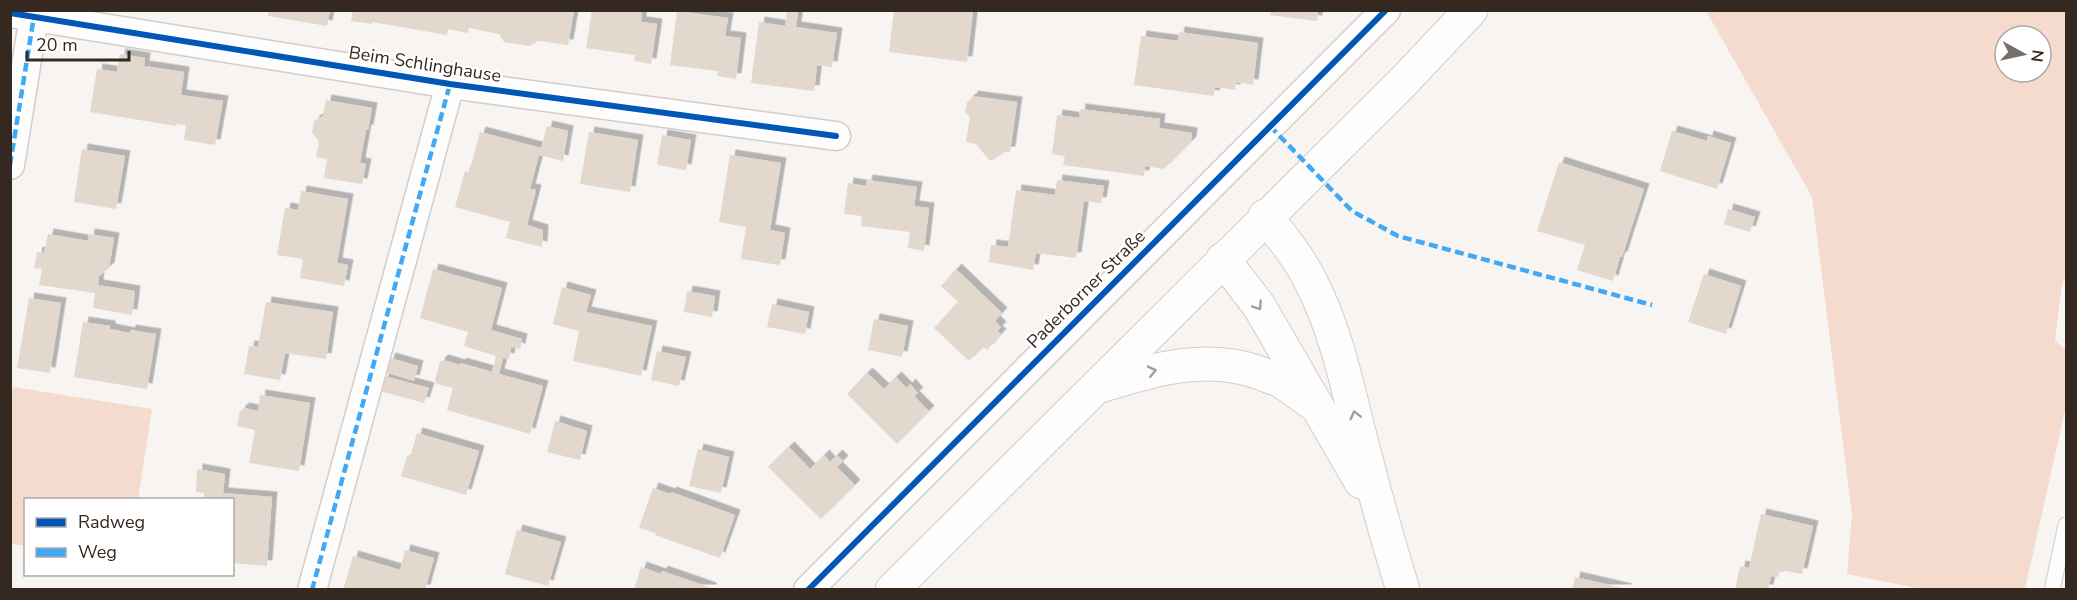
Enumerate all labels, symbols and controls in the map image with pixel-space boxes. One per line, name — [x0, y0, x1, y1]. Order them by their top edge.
scale bar — [27, 24, 129, 62]
north arrow — [1993, 24, 2053, 84]
text: 20 m — [36, 33, 78, 57]
street label: Beim Schlinghause — [347, 40, 503, 88]
text: N — [2025, 48, 2049, 63]
street label: Paderborner Straße — [1021, 224, 1151, 354]
one-way arrow — [1251, 300, 1262, 311]
one-way arrow — [1147, 365, 1157, 378]
one-way arrow — [1350, 410, 1362, 421]
legend — [24, 498, 234, 576]
text: Radweg — [78, 510, 145, 534]
text: Weg — [78, 540, 117, 564]

